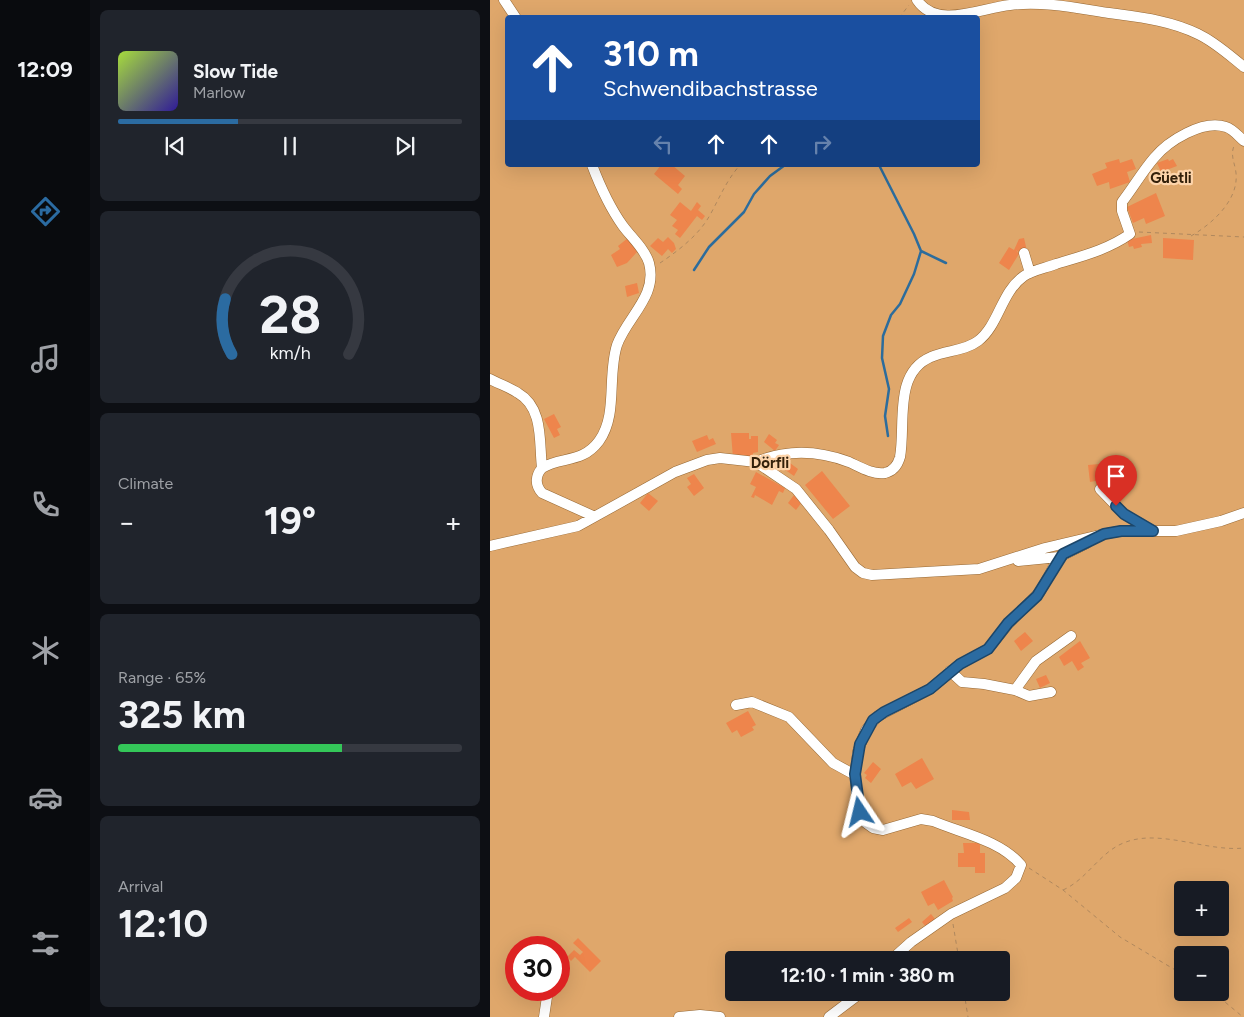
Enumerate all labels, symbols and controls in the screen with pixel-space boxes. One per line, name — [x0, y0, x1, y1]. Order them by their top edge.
text: 310 m — [603, 33, 699, 75]
icon: ahead — [520, 35, 585, 100]
text: 12:09 — [17, 56, 73, 83]
text: Slow Tide — [193, 60, 278, 83]
text: Schwendibachstrasse — [603, 75, 818, 102]
text: Marlow — [193, 83, 245, 102]
icon: left — [649, 130, 677, 158]
icon: ahead — [702, 130, 730, 158]
icon: ahead — [755, 130, 783, 158]
icon: right — [808, 130, 836, 158]
icon: previous — [161, 132, 189, 160]
icon: pause — [276, 132, 304, 160]
icon: next — [391, 132, 419, 160]
district label: Güetli — [1150, 169, 1192, 187]
icon: directions — [28, 194, 63, 229]
text: 28 — [259, 284, 321, 346]
icon: music — [28, 341, 63, 376]
text: km/h — [270, 342, 310, 363]
district label: Dörfli — [751, 454, 789, 472]
pin — [1095, 455, 1137, 506]
icon: arrive — [1102, 462, 1130, 490]
text: Climate — [118, 474, 173, 493]
icon: phone — [28, 487, 63, 522]
text: 19° — [264, 498, 316, 544]
text: − — [118, 505, 135, 539]
text: + — [445, 505, 462, 539]
icon: climate — [28, 633, 63, 668]
text: Range · 65% — [118, 668, 206, 687]
text: 325 km — [118, 692, 246, 738]
icon: car — [28, 780, 63, 815]
position arrow — [833, 785, 885, 837]
text: Arrival — [118, 877, 163, 896]
map controls — [1174, 881, 1229, 1001]
button: + — [1174, 881, 1229, 936]
text: 12:10 — [118, 901, 208, 947]
icon: filters — [28, 926, 63, 961]
speed limit sign: 30 — [505, 936, 570, 1001]
button: − — [1174, 946, 1229, 1001]
text: 12:10 · 1 min · 380 m — [781, 964, 954, 987]

